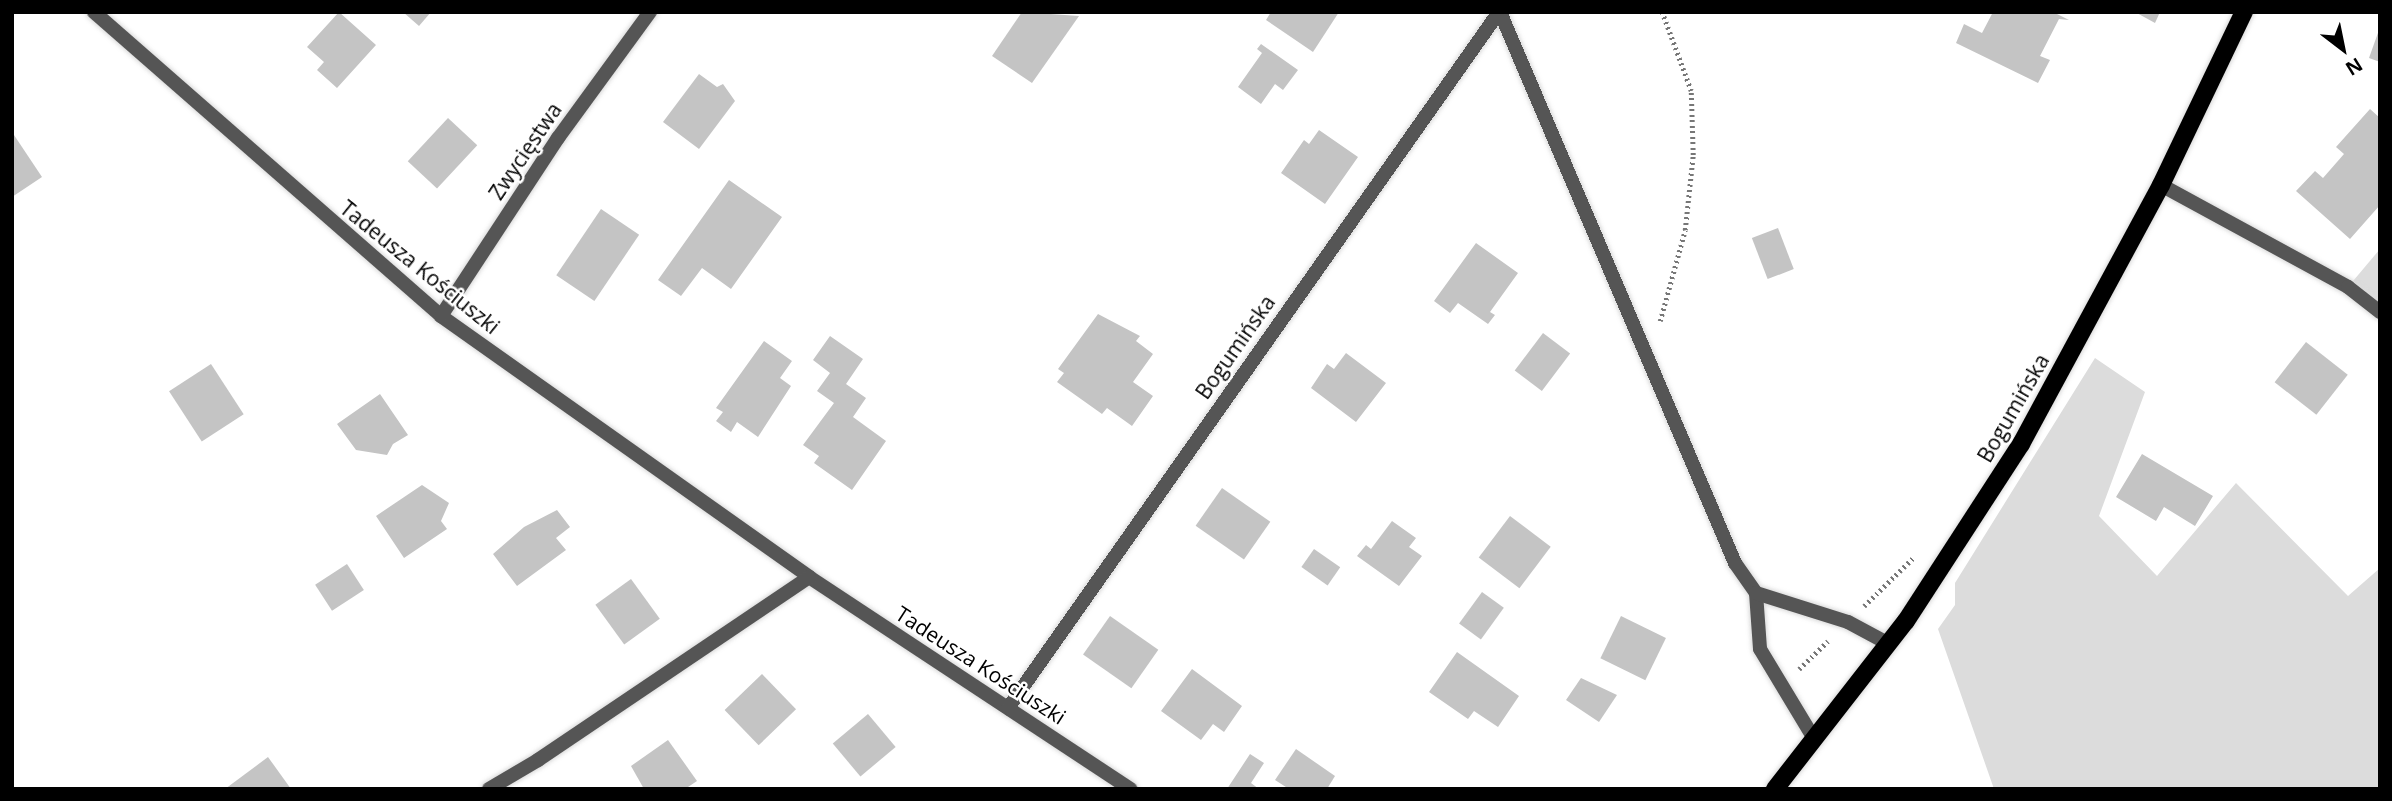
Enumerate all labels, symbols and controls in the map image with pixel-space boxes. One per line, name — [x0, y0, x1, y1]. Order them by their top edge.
north arrow — [2308, 14, 2378, 84]
text: N — [2341, 52, 2368, 82]
street label: Zwycięstwa — [483, 98, 567, 204]
street label: Tadeusza Kościuszki — [335, 195, 505, 339]
street label: Bogumińska — [1190, 290, 1280, 404]
street label: Bogumińska — [1972, 349, 2054, 467]
street label: Tadeusza Kościuszki — [891, 601, 1071, 729]

